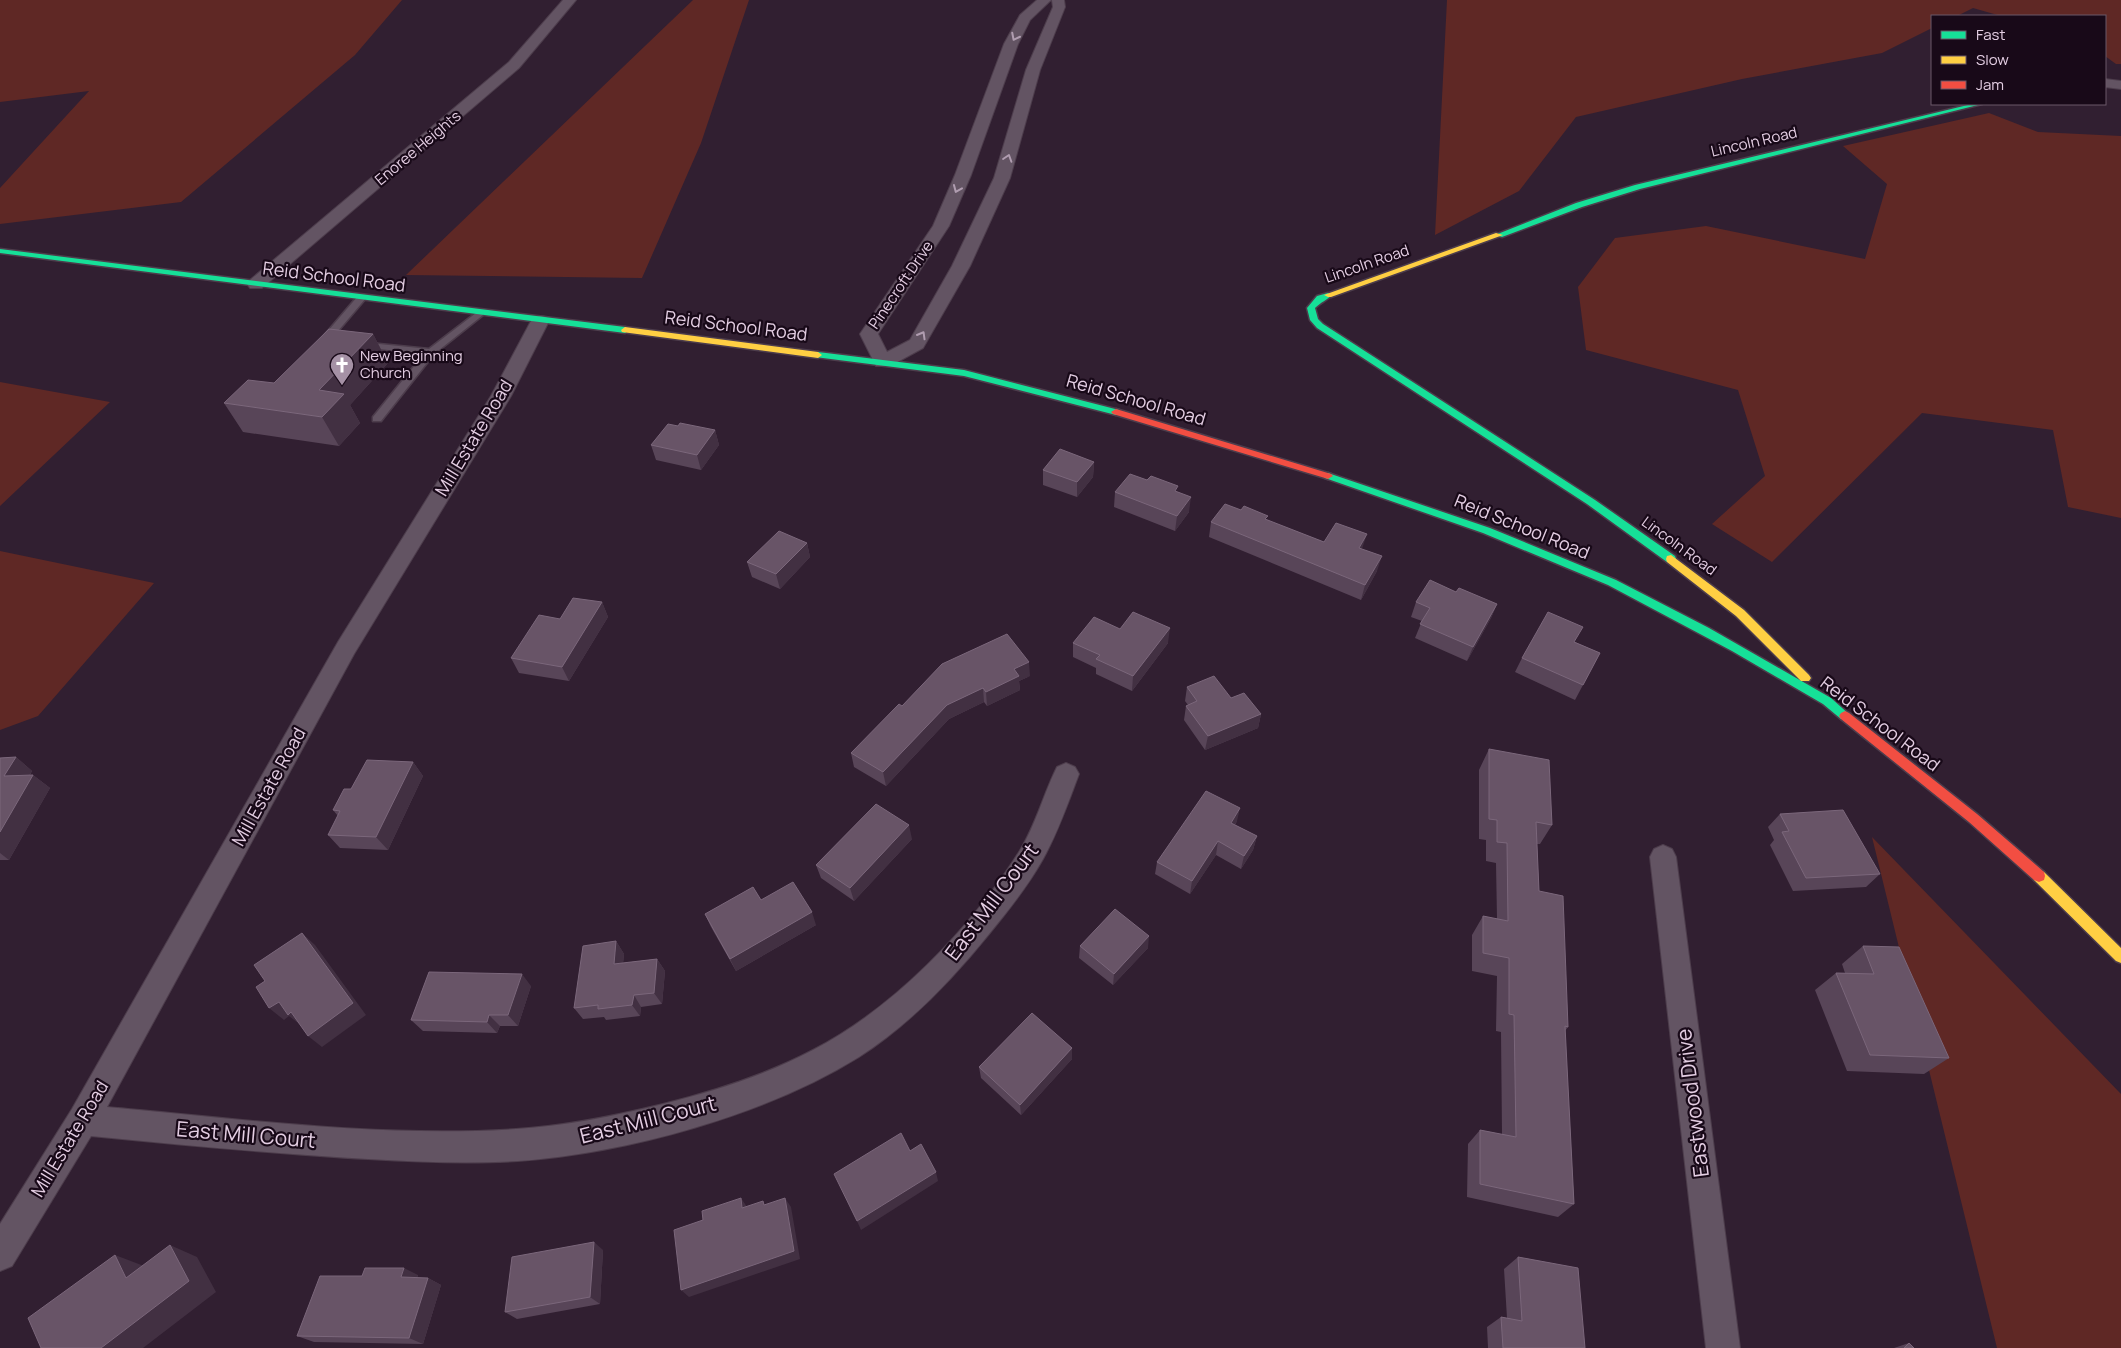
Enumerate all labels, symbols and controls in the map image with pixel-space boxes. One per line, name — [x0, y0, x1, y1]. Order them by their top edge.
legend — [1931, 15, 2106, 105]
text: Fast — [1976, 24, 2005, 45]
one-way arrow — [1011, 32, 1021, 41]
text: Slow — [1976, 49, 2009, 70]
text: Jam — [1976, 74, 2004, 95]
street label: Enoree Heights — [370, 105, 465, 190]
street label: Lincoln Road — [1709, 121, 1799, 162]
one-way arrow — [1003, 154, 1013, 163]
one-way arrow — [952, 184, 963, 193]
street label: Pinecroft Drive — [863, 236, 938, 333]
street label: Lincoln Road — [1322, 239, 1412, 288]
street label: Reid School Road — [261, 255, 407, 297]
street label: Reid School Road — [663, 304, 809, 346]
one-way arrow — [916, 331, 926, 340]
place label: New Beginning Church — [360, 345, 463, 383]
church icon: New Beginning Church — [329, 352, 355, 386]
street label: Reid School Road — [1064, 368, 1209, 430]
street label: Mill Estate Road — [429, 375, 517, 500]
street label: Reid School Road — [1451, 488, 1594, 564]
street label: Lincoln Road — [1638, 511, 1721, 580]
street label: Reid School Road — [1816, 670, 1945, 776]
street label: Mill Estate Road — [226, 723, 311, 850]
street label: East Mill Court — [938, 837, 1044, 966]
street label: Eastwood Drive — [1669, 1027, 1715, 1179]
street label: Mill Estate Road — [25, 1076, 113, 1201]
street label: East Mill Court — [577, 1089, 719, 1150]
street label: East Mill Court — [175, 1114, 317, 1154]

